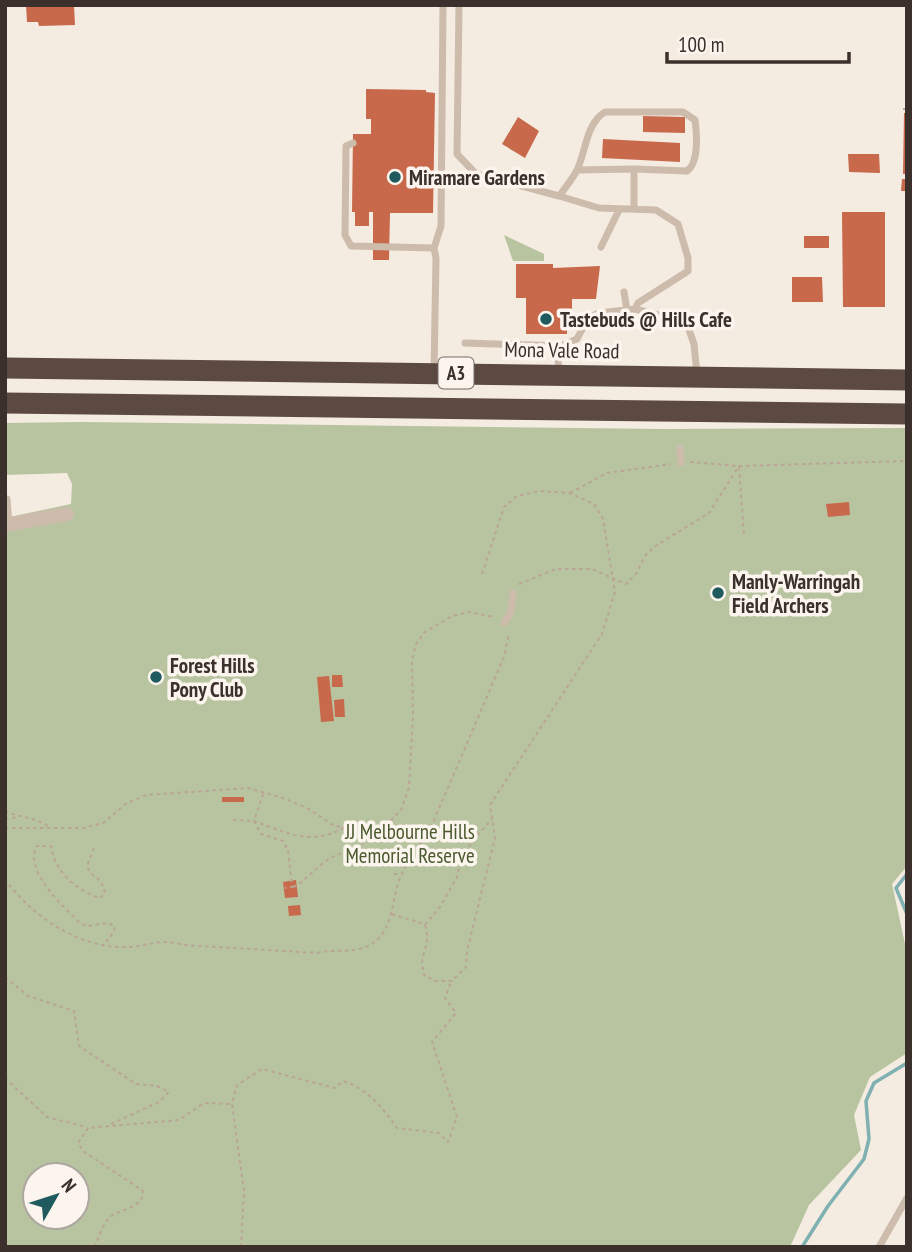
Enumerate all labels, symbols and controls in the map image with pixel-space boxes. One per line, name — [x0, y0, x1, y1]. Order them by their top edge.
scale bar — [667, 21, 849, 65]
text: 100 m — [678, 31, 724, 58]
place label: Miramare Gardens — [409, 164, 545, 191]
marker: Miramare Gardens — [387, 169, 403, 185]
place label: Tastebuds @ Hills Cafe — [560, 306, 732, 333]
marker: Tastebuds @ Hills Cafe — [538, 311, 554, 327]
street label: Mona Vale Road — [504, 335, 620, 365]
road number: A3 — [438, 358, 474, 388]
place label: Manly-Warringah Field Archers — [732, 568, 860, 619]
marker: Manly-Warringah Field Archers — [710, 585, 726, 601]
place label: Forest Hills Pony Club — [170, 652, 255, 703]
marker: Forest Hills Pony Club — [148, 669, 164, 685]
park label: JJ Melbourne Hills Memorial Reserve — [344, 818, 475, 869]
north arrow — [21, 1161, 91, 1231]
text: N — [57, 1174, 82, 1197]

